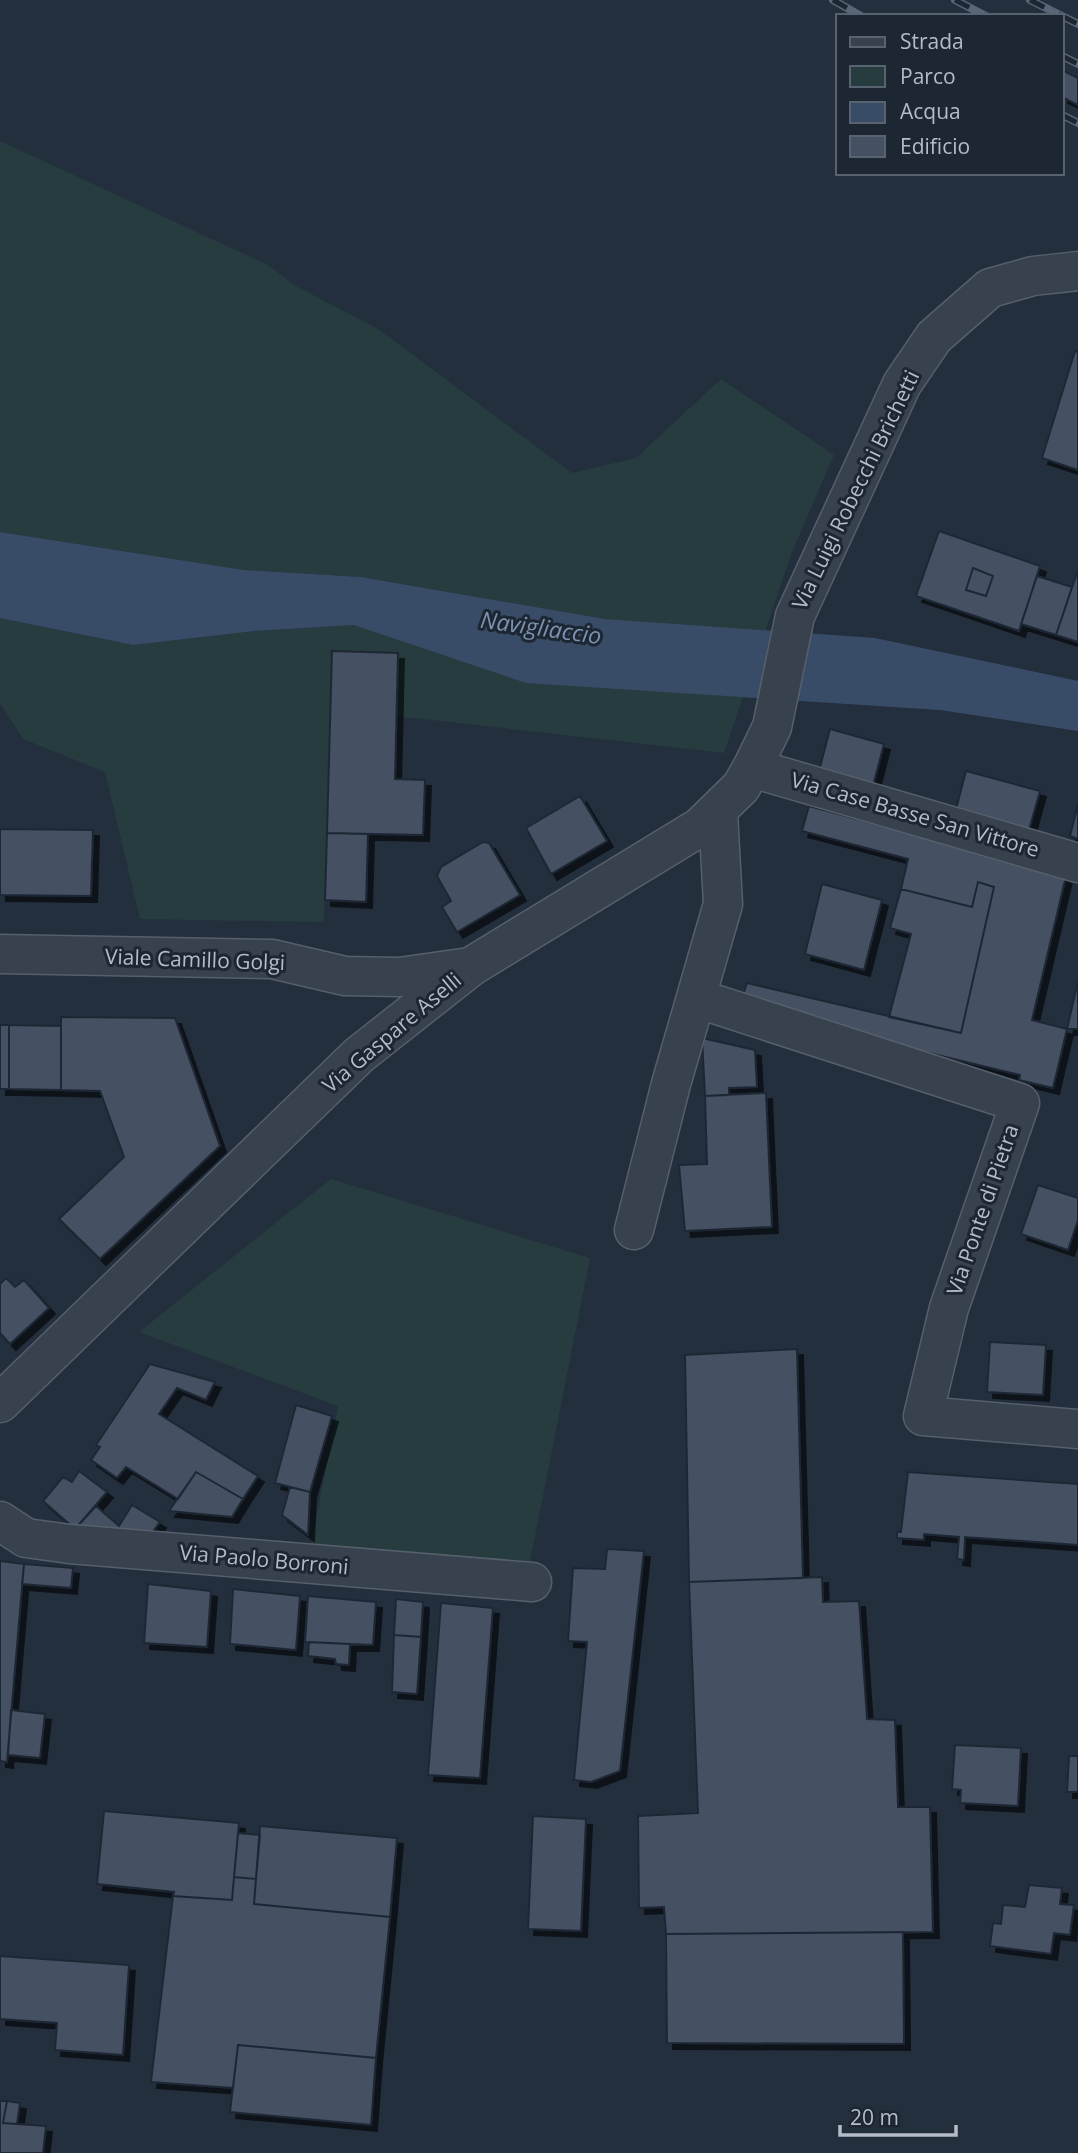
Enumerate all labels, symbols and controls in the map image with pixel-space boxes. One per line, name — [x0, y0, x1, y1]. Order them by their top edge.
legend — [836, 14, 1064, 175]
text: Strada — [900, 27, 964, 55]
text: Parco — [900, 62, 956, 90]
text: Acqua — [900, 97, 961, 125]
text: Edificio — [900, 132, 970, 160]
street label: Via Luigi Robecchi Brichetti — [785, 365, 925, 614]
water label: Navigliaccio — [479, 603, 604, 651]
street label: Via Case Basse San Vittore — [788, 765, 1043, 863]
street label: Viale Camillo Golgi — [104, 942, 286, 976]
street label: Via Gaspare Aselli — [316, 966, 467, 1099]
street label: Via Ponte di Pietra — [940, 1121, 1024, 1299]
street label: Via Paolo Borroni — [178, 1538, 350, 1580]
scale bar — [840, 2094, 956, 2138]
text: 20 m — [850, 2103, 899, 2131]

